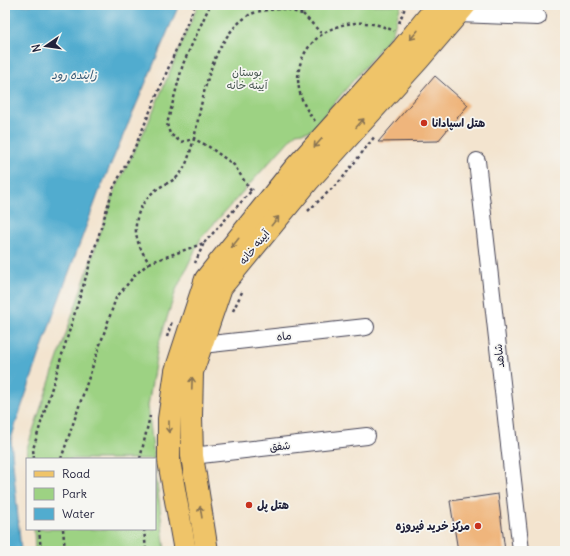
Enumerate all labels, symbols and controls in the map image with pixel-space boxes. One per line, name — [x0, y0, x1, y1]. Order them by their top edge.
north arrow — [26, 26, 66, 66]
one-way arrow — [409, 30, 418, 40]
text: N — [29, 43, 44, 54]
park label: بوستان آیینه خانه — [226, 65, 269, 92]
water label: زاینده رود — [51, 67, 97, 82]
place label: هتل اسپادانا — [432, 116, 485, 131]
one-way arrow — [356, 118, 365, 128]
marker: هتل اسپادانا — [419, 118, 429, 128]
one-way arrow — [313, 138, 323, 148]
one-way arrow — [271, 216, 279, 227]
street label: آیینه خانه — [236, 226, 273, 267]
one-way arrow — [231, 237, 239, 248]
street label: ماه — [276, 328, 292, 344]
street label: شاهد — [491, 343, 507, 369]
one-way arrow — [188, 377, 196, 390]
one-way arrow — [165, 420, 173, 433]
street label: شفق — [269, 438, 291, 454]
legend — [26, 458, 156, 530]
text: Road — [62, 466, 90, 481]
text: Park — [62, 486, 87, 501]
place label: هتل پل — [257, 498, 289, 513]
marker: هتل پل — [244, 500, 254, 510]
text: Water — [62, 506, 95, 521]
one-way arrow — [197, 506, 205, 519]
place label: مرکز خرید فیروزه — [395, 519, 470, 533]
marker: مرکز خرید فیروزه — [473, 521, 483, 531]

